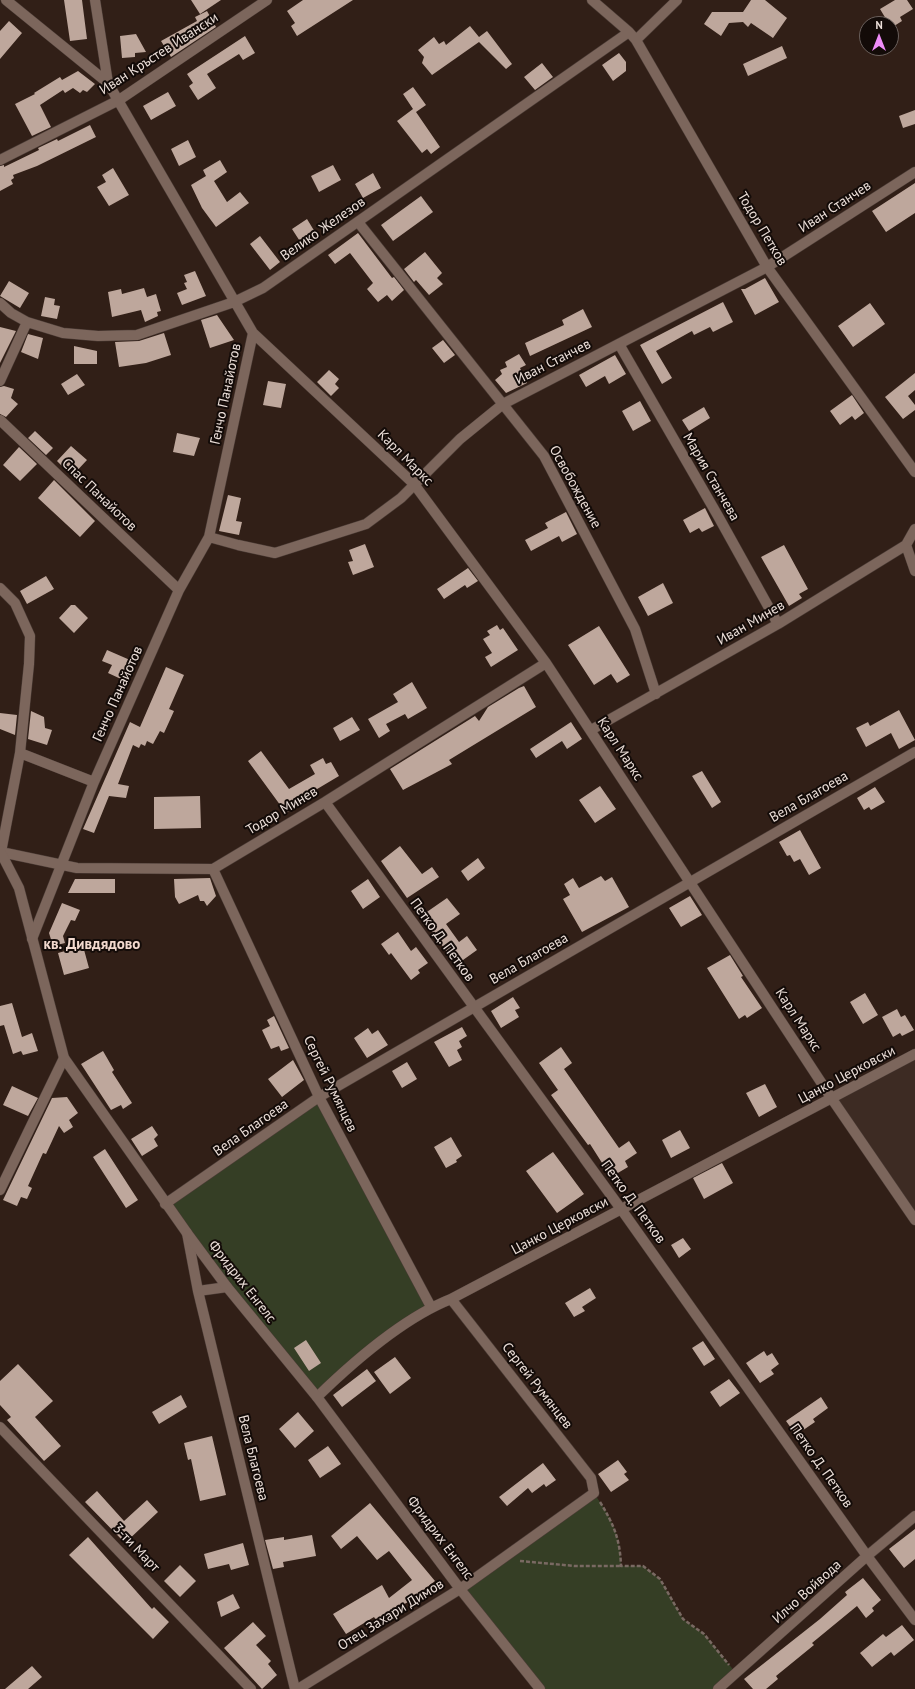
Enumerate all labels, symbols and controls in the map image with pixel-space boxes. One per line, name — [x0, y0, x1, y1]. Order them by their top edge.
street label: Иван Кръстев Ивански — [96, 9, 222, 99]
north arrow — [859, 16, 899, 56]
text: N — [875, 18, 883, 32]
street label: Иван Станчев — [796, 177, 874, 237]
street label: Тодор Петков — [733, 189, 791, 269]
street label: Велико Железов — [277, 193, 369, 265]
street label: Иван Станчев — [512, 336, 594, 388]
street label: Генчо Панайотов — [207, 342, 245, 446]
street label: Карл Маркс — [374, 427, 436, 489]
street label: Мария Станчева — [679, 430, 743, 524]
street label: Освобождение — [545, 443, 605, 531]
street label: Спас Панайотов — [58, 455, 140, 535]
street label: Иван Минев — [714, 597, 788, 649]
street label: Генчо Панайотов — [89, 644, 147, 744]
street label: Карл Маркс — [593, 714, 647, 784]
street label: Вела Благоева — [767, 768, 851, 826]
street label: Тодор Минев — [243, 783, 321, 839]
street label: Петко Д. Петков — [406, 895, 478, 985]
street label: Вела Благоева — [487, 930, 571, 988]
district label: кв. Дивдядово — [44, 936, 140, 954]
street label: Карл Маркс — [771, 985, 825, 1055]
street label: Сергей Румянцев — [299, 1033, 361, 1135]
street label: Цанко Церковски — [796, 1042, 898, 1108]
street label: Вела Благоева — [210, 1096, 292, 1160]
street label: Петко Д. Петков — [597, 1157, 669, 1247]
street label: Цанко Церковски — [509, 1193, 611, 1259]
street label: Фридрих Енгелс — [205, 1237, 279, 1327]
street label: Сергей Румянцев — [498, 1339, 576, 1433]
street label: Вела Благоева — [234, 1413, 272, 1503]
street label: Петко Д. Петков — [786, 1421, 856, 1511]
street label: Фридрих Енгелс — [403, 1493, 477, 1583]
street label: 3-ти Март — [109, 1520, 163, 1576]
street label: Илчо Войвода — [769, 1557, 845, 1627]
street label: Отец Захари Димов — [335, 1576, 447, 1654]

